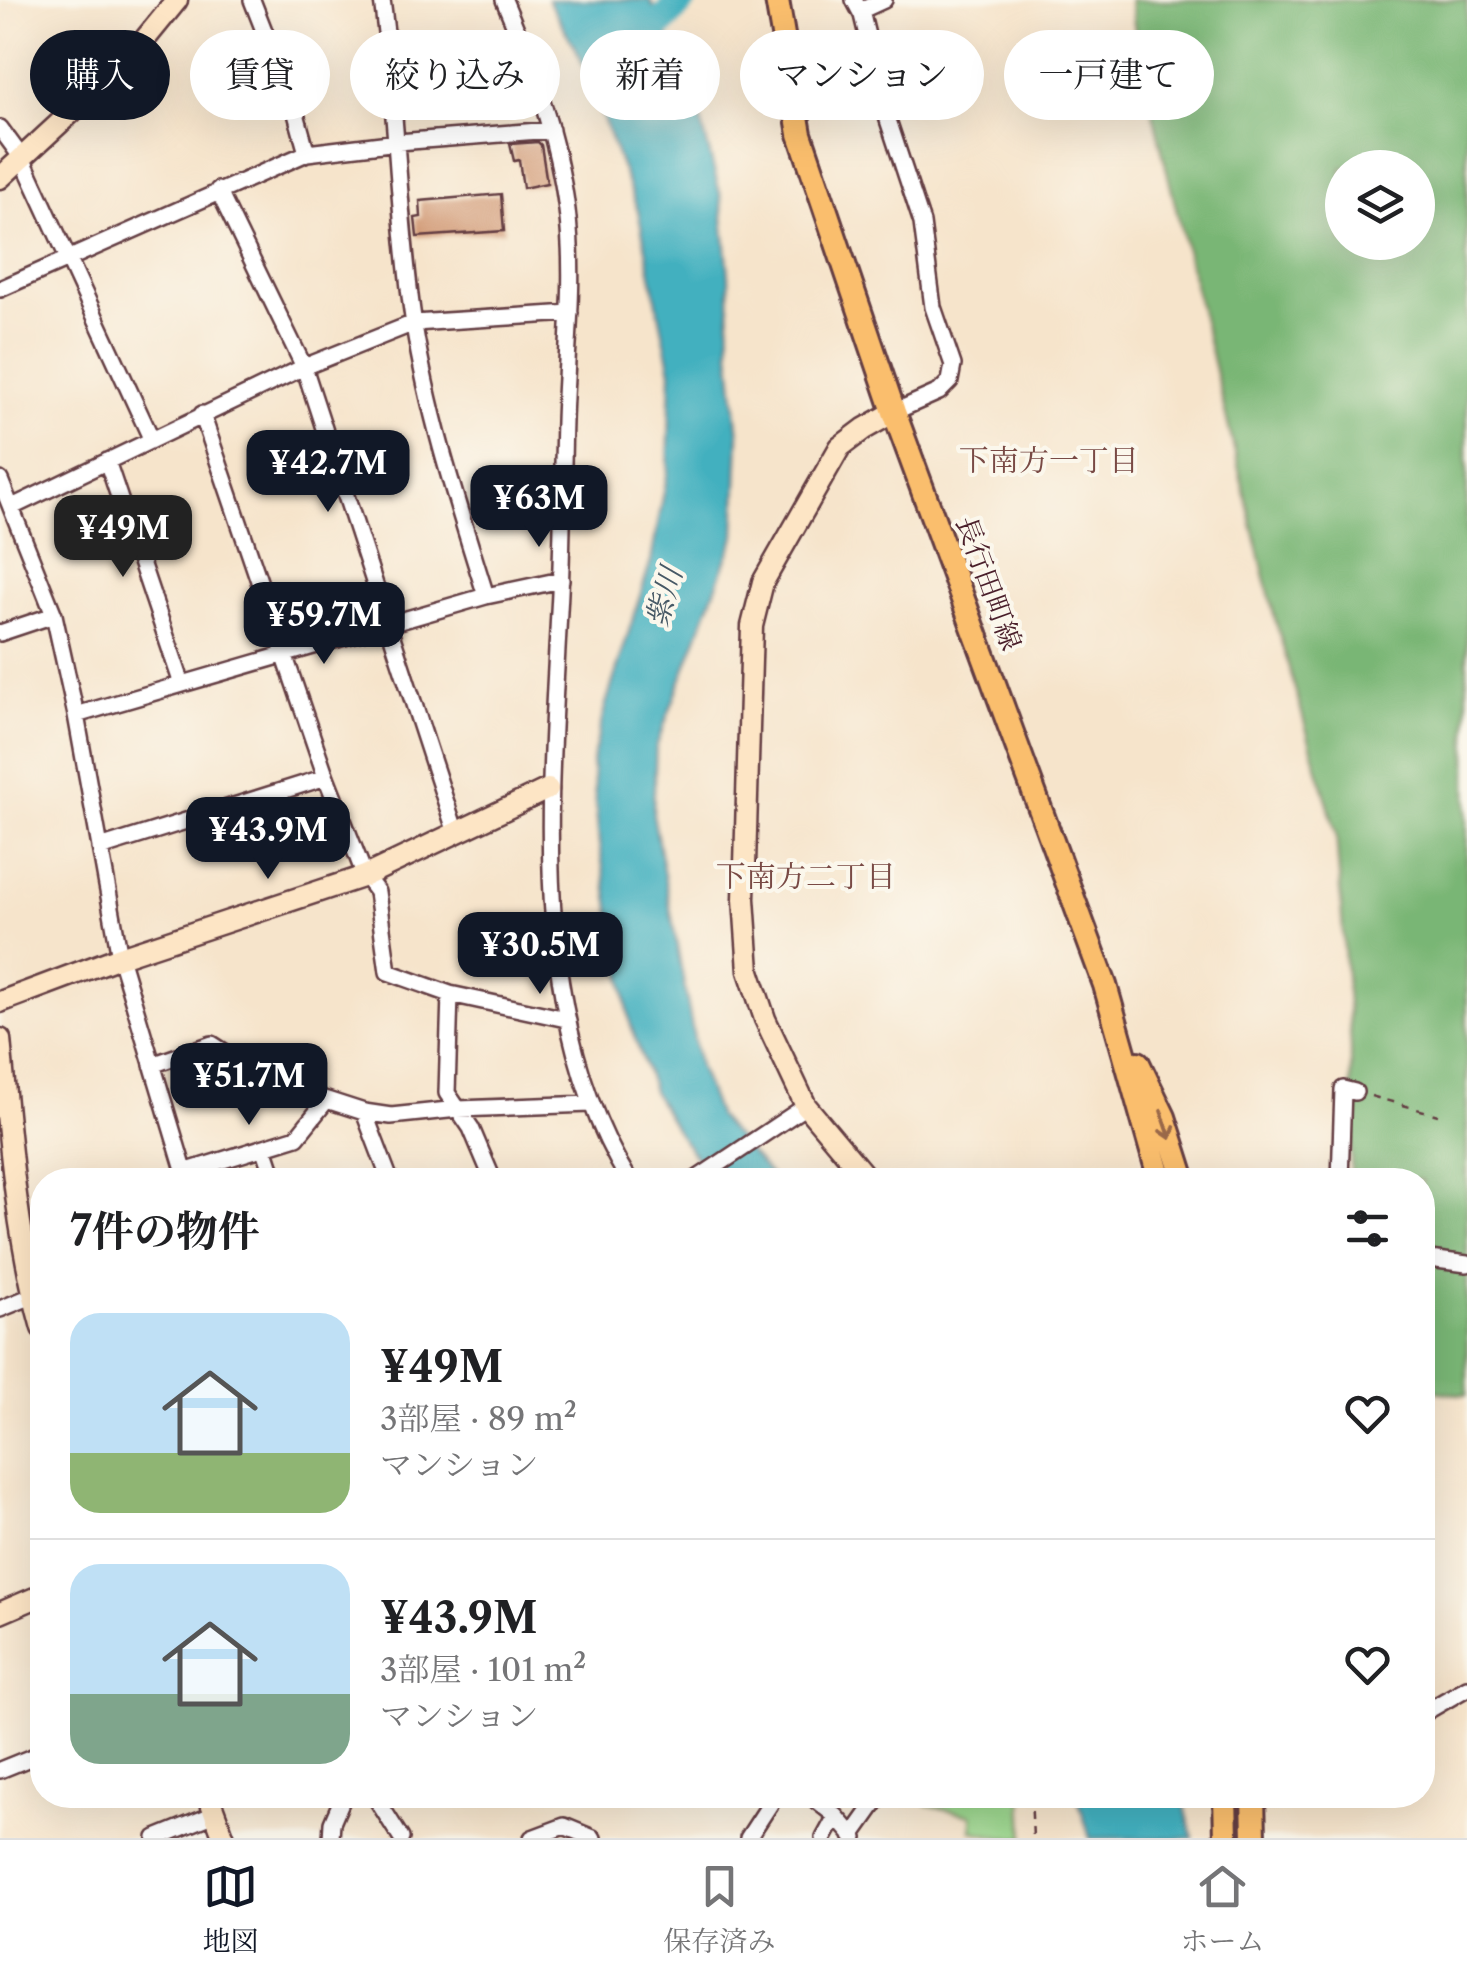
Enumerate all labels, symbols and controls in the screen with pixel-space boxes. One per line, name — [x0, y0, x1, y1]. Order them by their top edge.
chip: 購入 — [30, 30, 170, 120]
chip: 賃貸 — [190, 30, 330, 120]
chip: 絞り込み — [350, 30, 560, 120]
chip: 新着 — [580, 30, 720, 120]
chip: マンション — [740, 30, 984, 120]
chip: 一戸建て — [1004, 30, 1214, 120]
map controls — [1325, 150, 1435, 260]
button: layers — [1325, 150, 1435, 260]
pin: ¥42.7M — [247, 430, 409, 515]
district label: 下南方一丁目 — [959, 442, 1139, 479]
text: ¥42.7M — [269, 443, 387, 482]
pin: ¥63M — [480, 465, 598, 550]
text: ¥63M — [492, 478, 586, 517]
pin: ¥49M — [64, 495, 182, 580]
text: ¥49M — [76, 508, 170, 547]
street label: 長行田町線 — [949, 511, 1029, 655]
water label: 紫川 — [638, 560, 691, 631]
pin: ¥59.7M — [243, 582, 405, 667]
text: ¥59.7M — [266, 595, 382, 634]
pin: ¥43.9M — [187, 797, 349, 882]
text: ¥43.9M — [208, 810, 328, 849]
district label: 下南方二丁目 — [716, 858, 896, 895]
pin: ¥30.5M — [459, 912, 621, 997]
text: ¥30.5M — [480, 925, 600, 964]
pin: ¥51.7M — [168, 1043, 330, 1128]
text: ¥51.7M — [192, 1056, 306, 1095]
one-way arrow — [1159, 1109, 1177, 1141]
icon: filters — [1340, 1201, 1395, 1256]
text: 7件の物件 — [70, 1205, 260, 1257]
text: ¥49M — [380, 1341, 503, 1393]
icon: home — [150, 1353, 270, 1473]
icon: heart — [1340, 1386, 1395, 1441]
text: 3部屋 · 89 m² — [380, 1399, 577, 1438]
text: マンション — [380, 1445, 539, 1484]
text: ¥43.9M — [380, 1592, 538, 1644]
icon: home — [150, 1604, 270, 1724]
icon: heart — [1340, 1637, 1395, 1692]
text: 3部屋 · 101 m² — [380, 1650, 586, 1689]
text: マンション — [380, 1696, 539, 1735]
tab: 地図 — [202, 1859, 259, 1959]
tab: 保存済み — [663, 1859, 776, 1959]
tab: ホーム — [1180, 1859, 1265, 1959]

